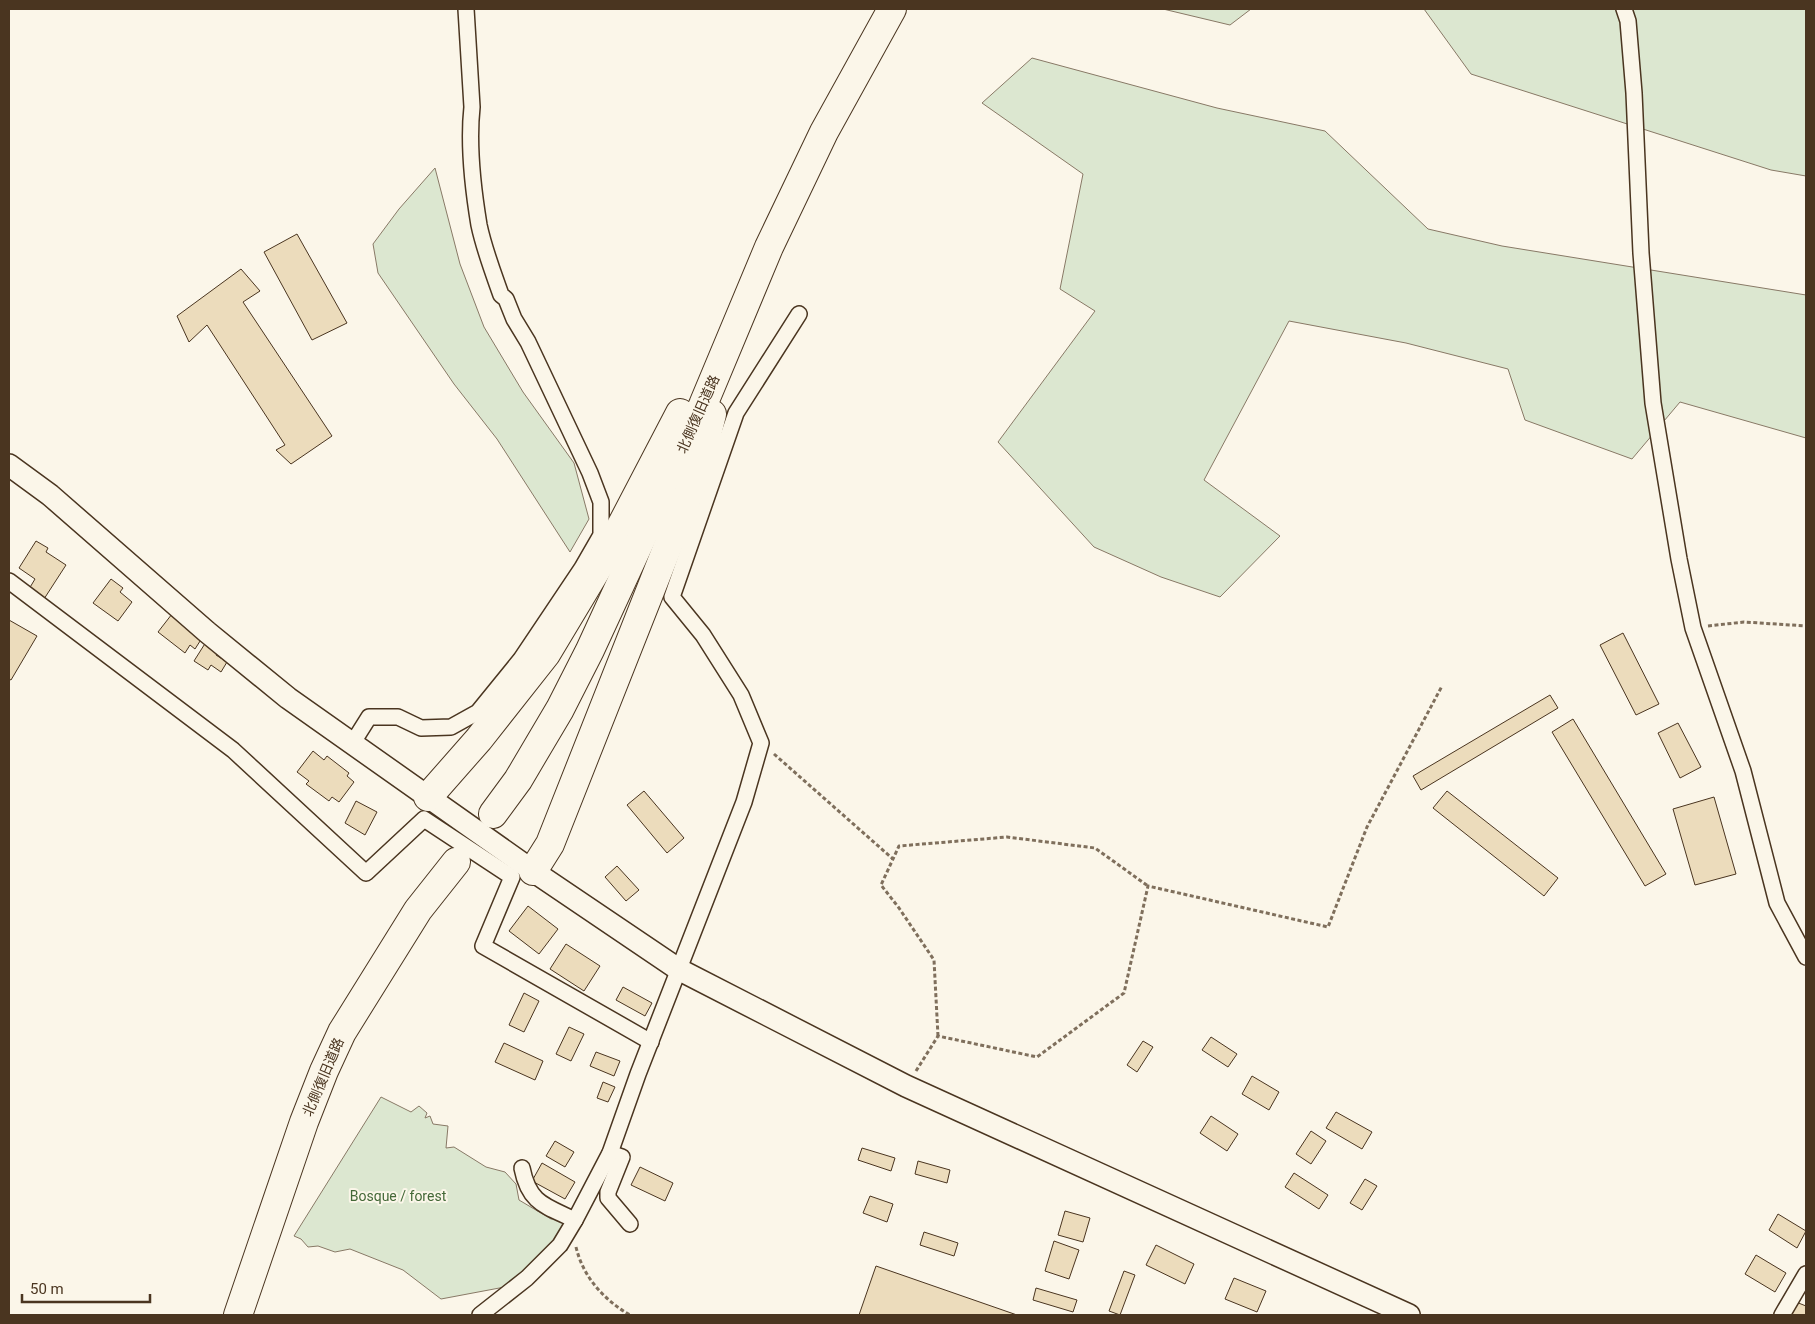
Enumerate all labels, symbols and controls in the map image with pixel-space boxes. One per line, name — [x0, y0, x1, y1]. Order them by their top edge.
street label: 北側復旧道路 — [674, 372, 722, 456]
street label: 北側復旧道路 — [299, 1035, 347, 1119]
park label: Bosque / forest — [350, 1188, 447, 1204]
scale bar — [22, 1272, 150, 1304]
text: 50 m — [30, 1280, 64, 1298]

